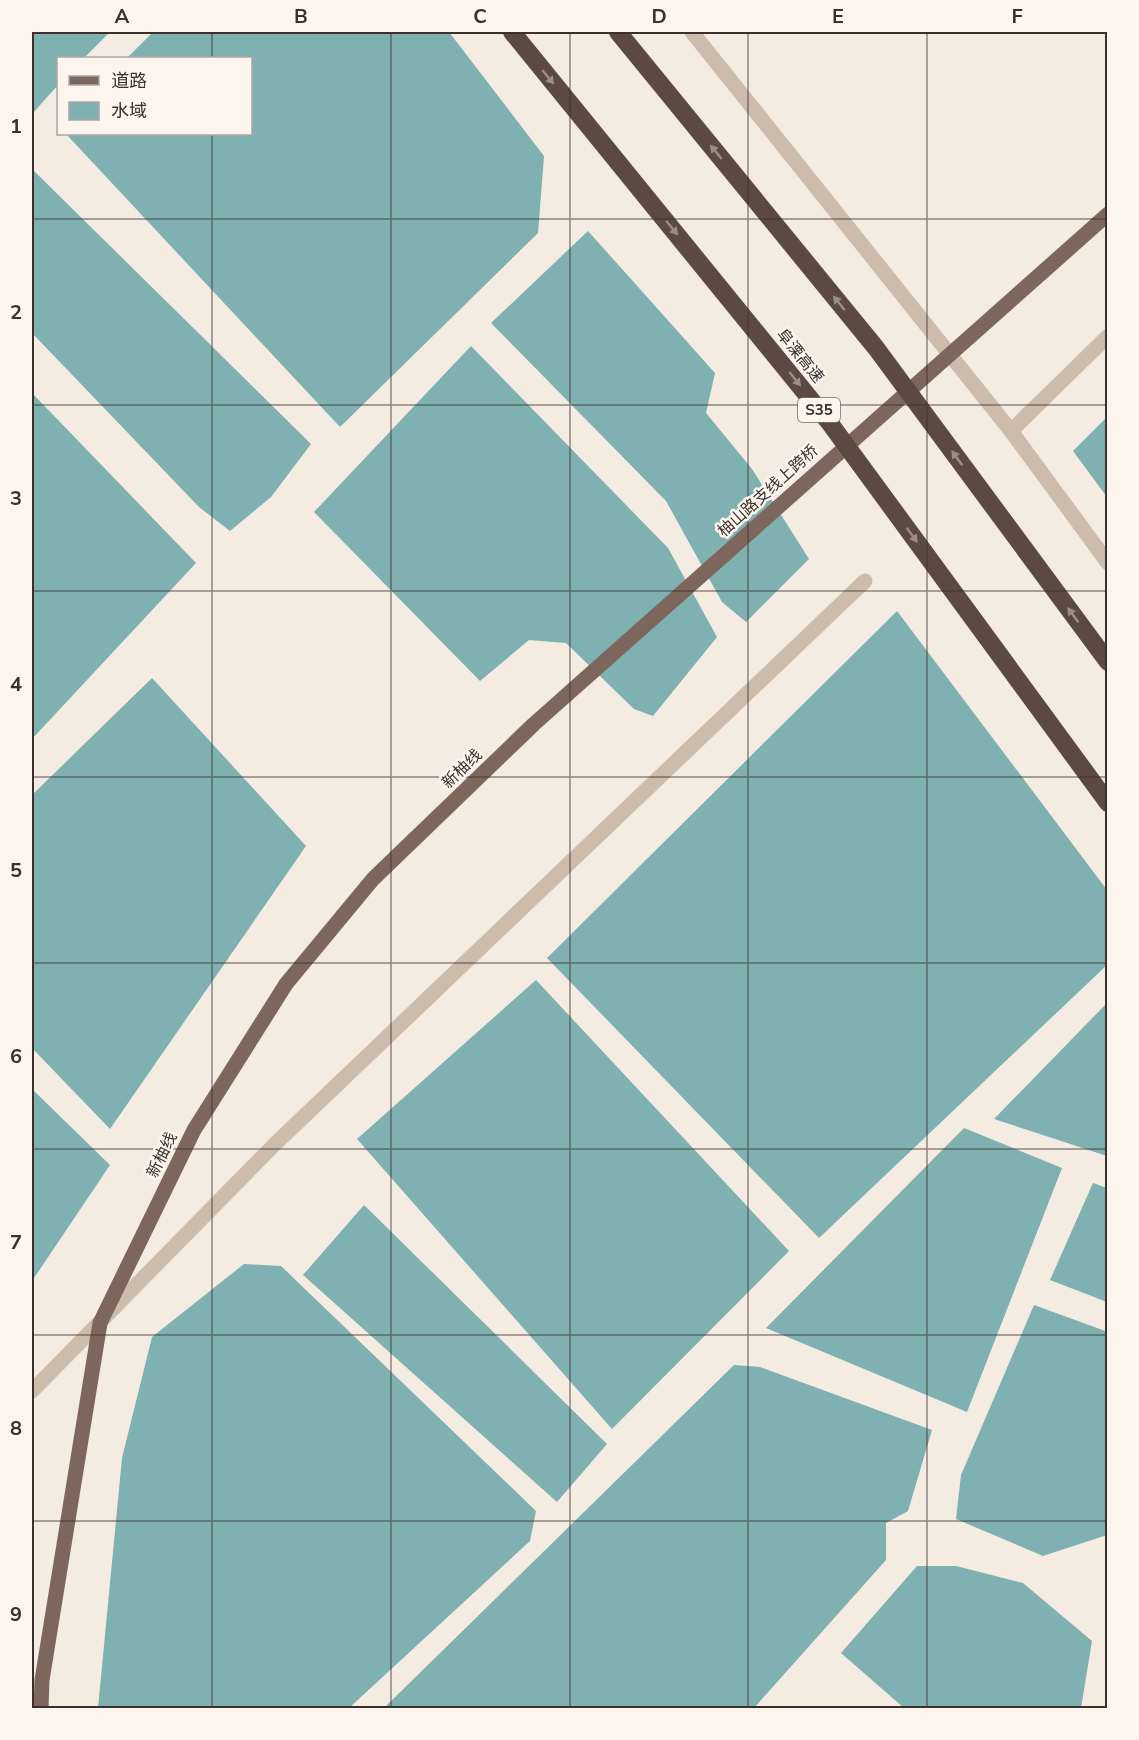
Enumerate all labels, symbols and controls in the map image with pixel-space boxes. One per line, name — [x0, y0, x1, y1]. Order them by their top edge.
text: A — [115, 3, 130, 30]
text: B — [294, 3, 308, 30]
text: C — [473, 3, 487, 30]
text: D — [651, 3, 667, 30]
text: E — [832, 3, 844, 30]
text: F — [1011, 3, 1023, 30]
legend — [57, 57, 252, 135]
text: 道路 — [111, 69, 147, 93]
one-way arrow — [542, 69, 555, 85]
text: 水域 — [111, 99, 147, 123]
text: 1 — [10, 113, 22, 140]
one-way arrow — [709, 144, 722, 160]
one-way arrow — [665, 220, 678, 236]
one-way arrow — [833, 296, 846, 311]
text: 2 — [10, 299, 22, 326]
street label: 阜溧高速 — [771, 324, 829, 388]
one-way arrow — [788, 372, 800, 387]
road number: S35 — [798, 398, 840, 422]
street label: 柚山路支线上跨桥 — [713, 440, 823, 542]
one-way arrow — [951, 451, 963, 467]
text: 3 — [10, 485, 22, 512]
one-way arrow — [906, 527, 918, 543]
one-way arrow — [1067, 607, 1079, 623]
text: 4 — [10, 671, 22, 698]
street label: 新柚线 — [437, 744, 487, 794]
text: 5 — [10, 857, 22, 884]
text: 6 — [10, 1043, 22, 1070]
street label: 新柚线 — [142, 1129, 182, 1181]
text: 7 — [10, 1229, 22, 1256]
text: 8 — [10, 1415, 22, 1442]
text: 9 — [10, 1601, 22, 1628]

